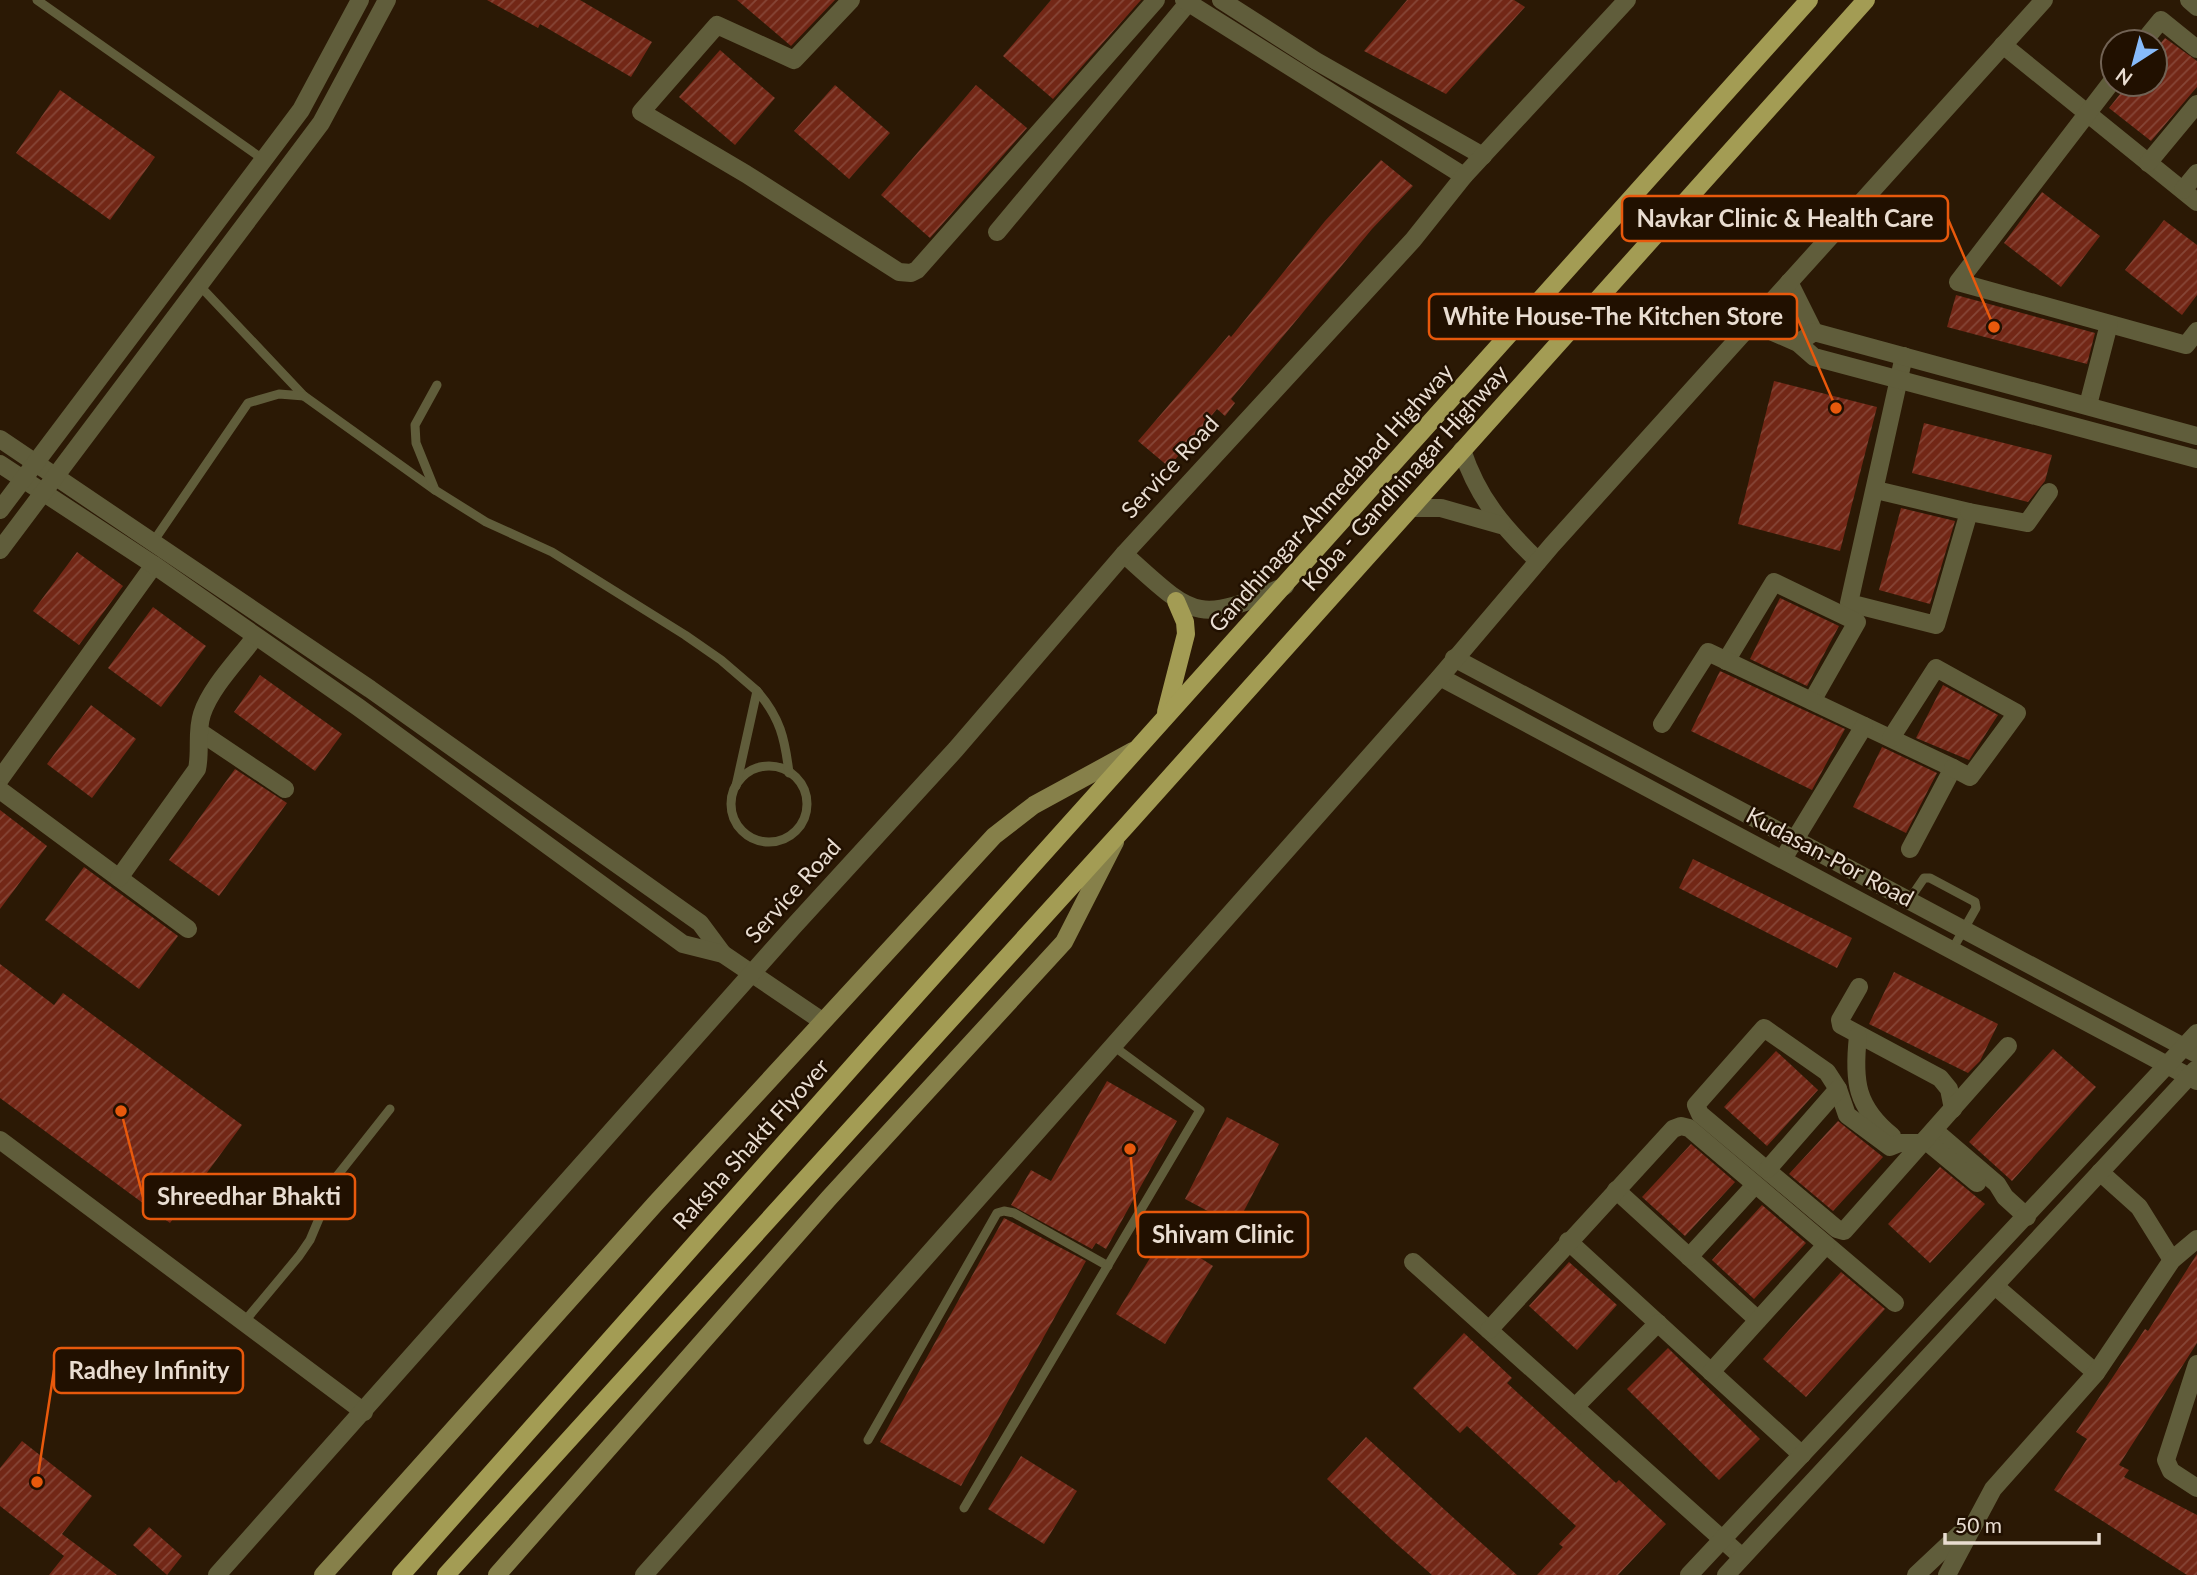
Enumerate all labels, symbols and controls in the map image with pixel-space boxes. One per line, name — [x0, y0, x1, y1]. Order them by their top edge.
north arrow — [2099, 28, 2169, 98]
text: N — [2111, 64, 2136, 91]
callout: Navkar Clinic & Health Care — [1622, 196, 1948, 241]
text: Navkar Clinic & Health Care — [1636, 203, 1934, 232]
callout: White House-The Kitchen Store — [1429, 294, 1797, 339]
text: White House-The Kitchen Store — [1443, 301, 1783, 330]
street label: Gandhinagar-Ahmedabad Highway — [1202, 357, 1458, 637]
street label: Koba - Gandhinagar Highway — [1295, 359, 1513, 596]
street label: Service Road — [1115, 409, 1224, 523]
street label: Kudasan-Por Road — [1742, 800, 1919, 912]
street label: Service Road — [738, 833, 846, 948]
street label: Raksha Shakti Flyover — [666, 1052, 835, 1235]
callout: Shreedhar Bhakti — [143, 1174, 355, 1219]
text: Shreedhar Bhakti — [157, 1181, 341, 1210]
callout: Shivam Clinic — [1138, 1212, 1308, 1257]
text: Shivam Clinic — [1152, 1219, 1295, 1248]
callout: Radhey Infinity — [54, 1348, 243, 1393]
text: Radhey Infinity — [69, 1355, 230, 1384]
scale bar — [1945, 1502, 2099, 1546]
text: 50 m — [1955, 1512, 2002, 1537]

